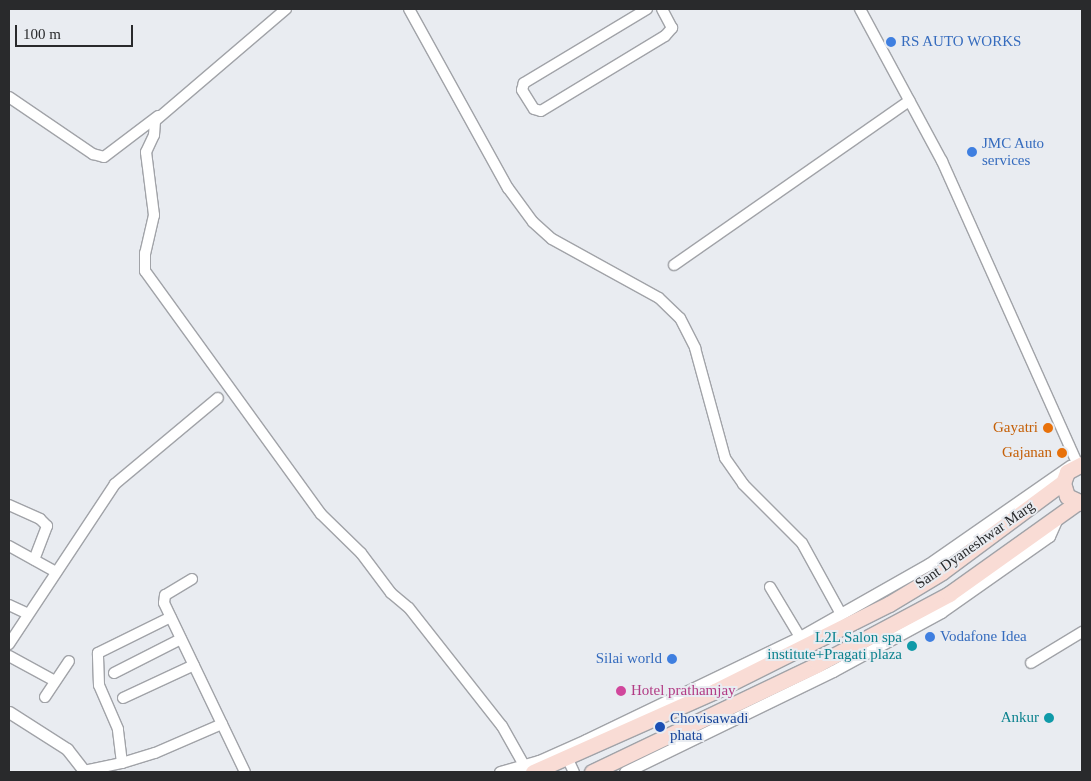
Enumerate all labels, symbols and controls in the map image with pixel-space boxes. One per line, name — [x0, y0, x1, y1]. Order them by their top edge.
scale bar — [18, 15, 135, 47]
text: 100 m — [23, 26, 61, 42]
place label: RS AUTO WORKS — [901, 33, 1019, 51]
marker: RS AUTO WORKS — [885, 36, 897, 48]
place label: JMC Auto services — [982, 134, 1046, 169]
marker: JMC Auto services — [966, 146, 978, 158]
place label: Gayatri — [987, 419, 1038, 437]
marker: Gayatri — [1042, 422, 1054, 434]
place label: Gajanan — [993, 444, 1052, 462]
marker: Gajanan — [1056, 447, 1068, 459]
street label: Sant Dyaneshwar Marg — [903, 491, 1047, 599]
place label: L2L Salon spa institute+Pragati plaza — [744, 628, 902, 663]
place label: Vodafone Idea — [940, 628, 1042, 646]
marker: Vodafone Idea — [924, 631, 936, 643]
marker: L2L Salon spa institute+Pragati plaza — [906, 640, 918, 652]
place label: Silai world — [590, 650, 662, 668]
marker: Silai world — [666, 653, 678, 665]
place label: Hotel prathamjay — [631, 682, 753, 700]
marker: Hotel prathamjay — [615, 685, 627, 697]
place label: Chovisawadi phata — [670, 709, 758, 744]
place label: Ankur — [997, 709, 1039, 727]
marker: Ankur — [1043, 712, 1055, 724]
marker: Chovisawadi phata — [654, 721, 666, 733]

